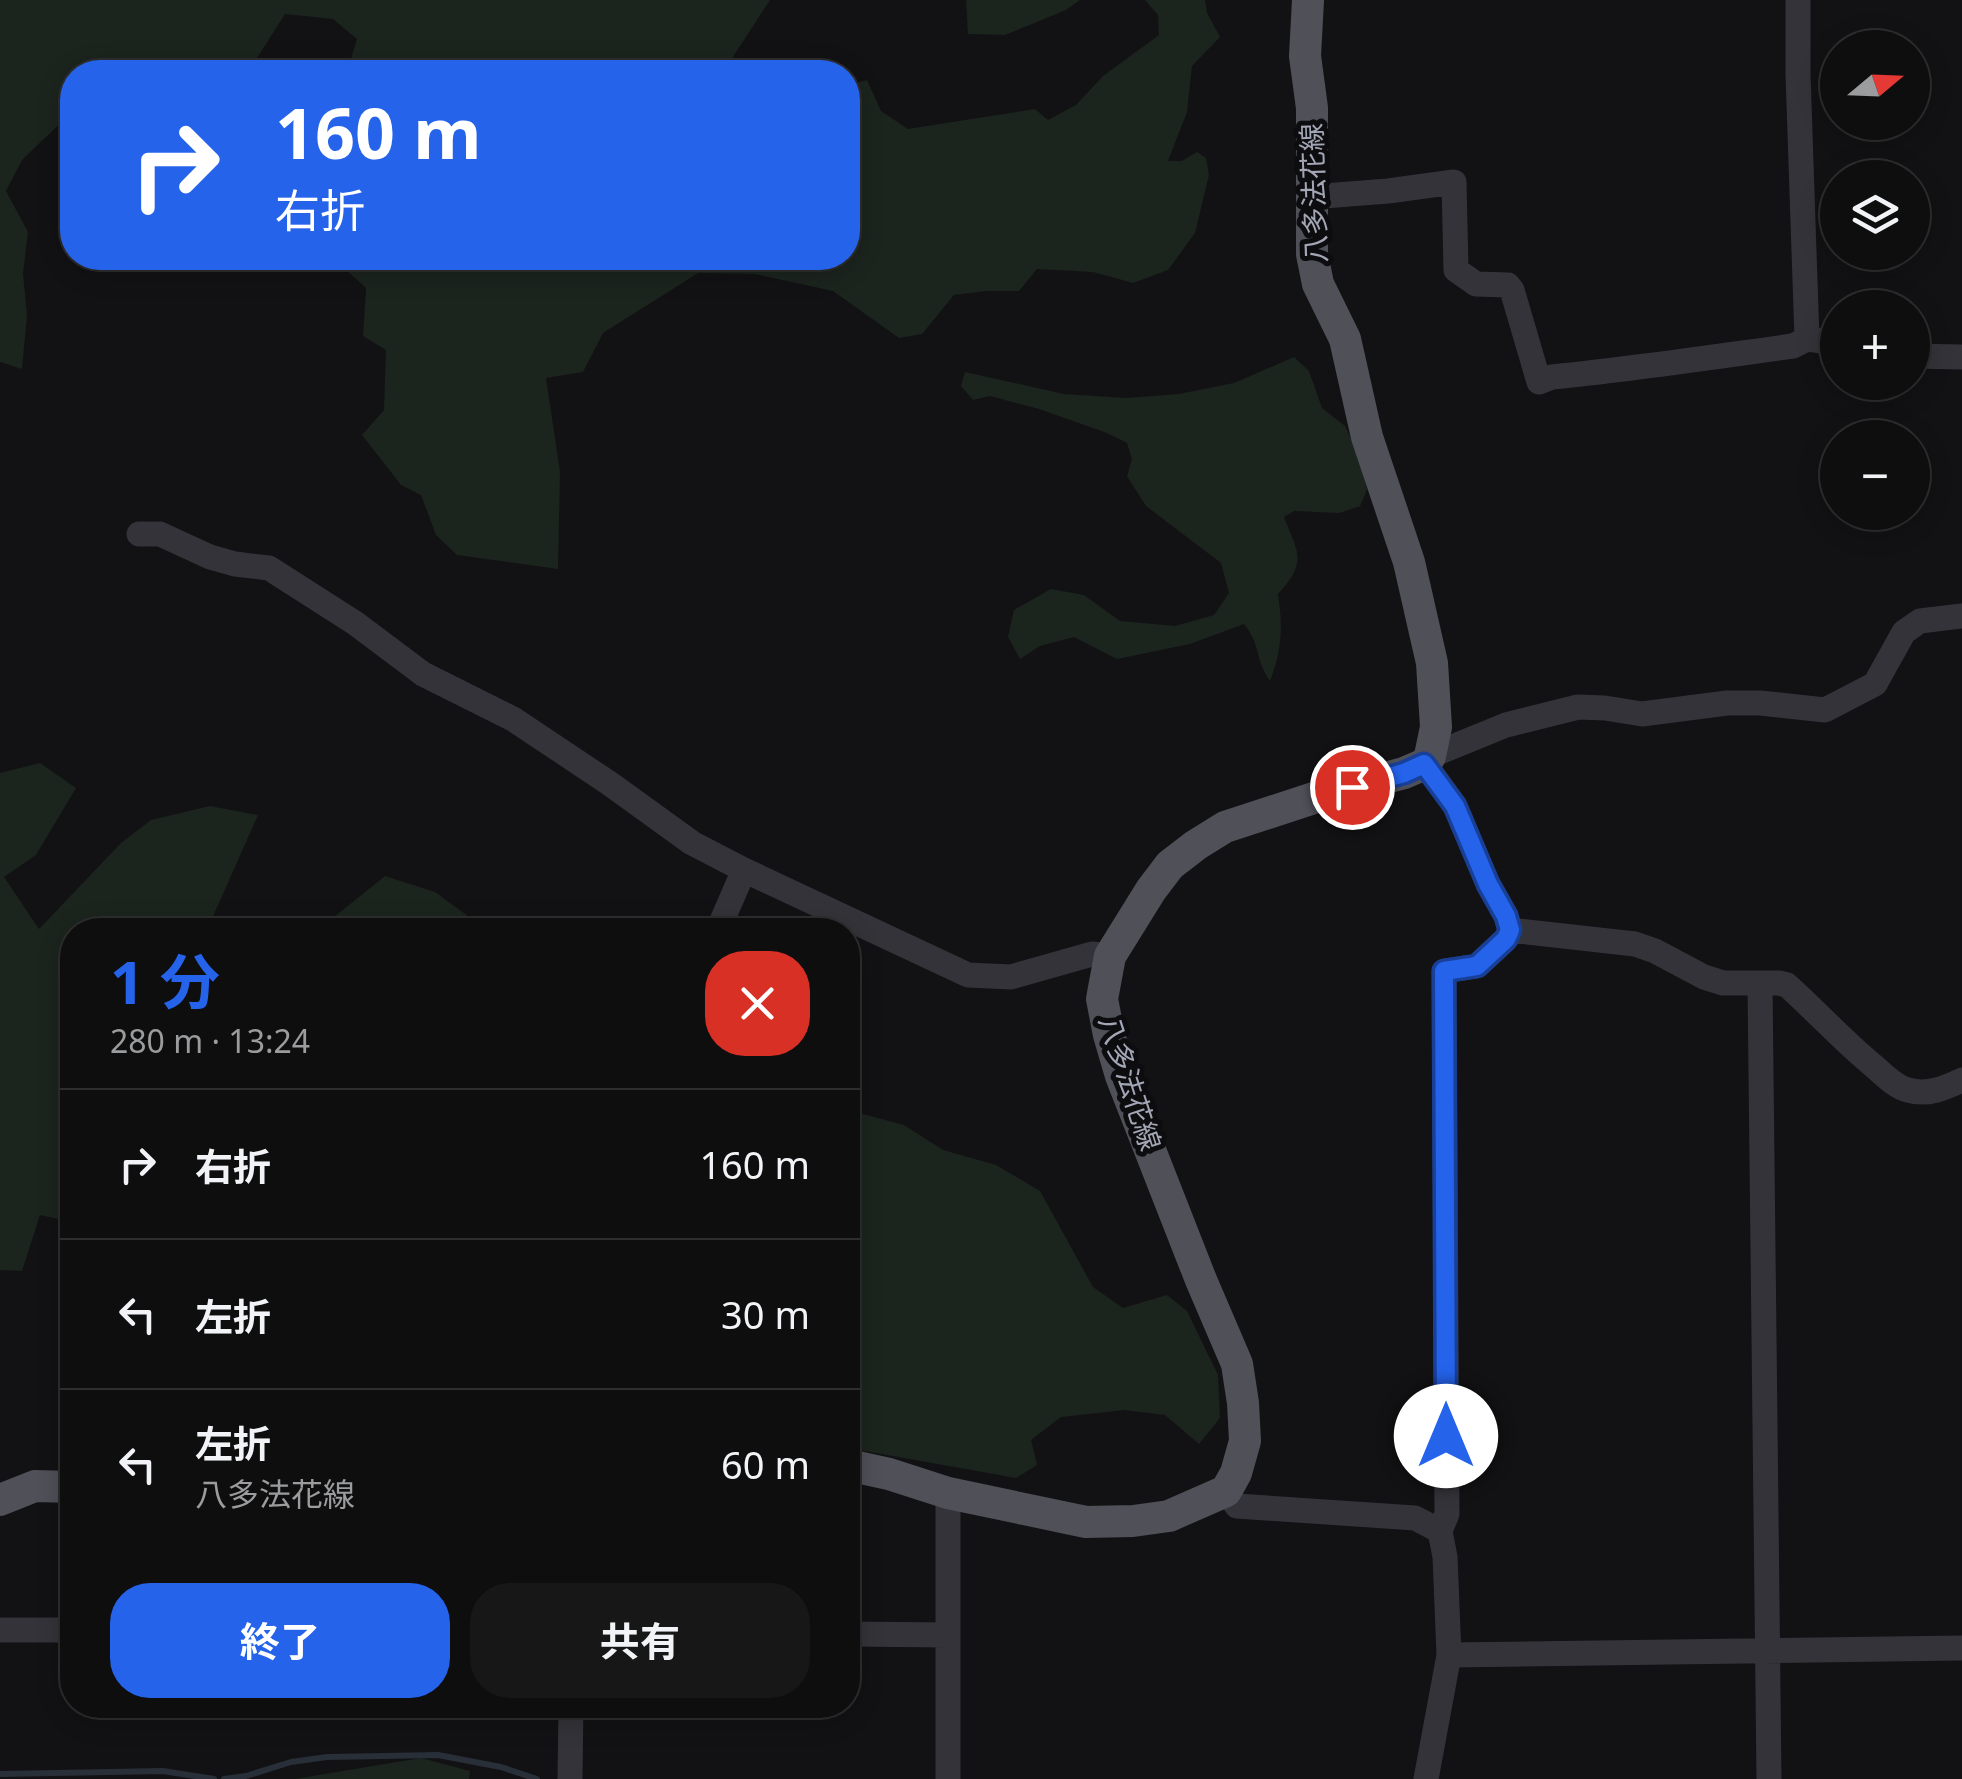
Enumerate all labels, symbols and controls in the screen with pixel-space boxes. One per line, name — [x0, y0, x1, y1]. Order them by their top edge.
north arrow — [1820, 30, 1930, 140]
map controls — [1820, 30, 1930, 530]
text: 160 m — [275, 84, 482, 180]
icon: right — [110, 100, 240, 230]
street label: 八多法花線 — [1292, 122, 1334, 264]
button: layers — [1820, 160, 1930, 270]
text: 右折 — [275, 179, 365, 240]
button: + — [1820, 290, 1930, 400]
button: − — [1820, 420, 1930, 530]
pin — [1310, 745, 1395, 830]
icon: arrive — [1325, 760, 1380, 815]
text: 1 分 — [110, 940, 220, 1022]
button: close — [705, 951, 810, 1056]
street label: 八多法花線 — [1091, 1010, 1171, 1155]
text: 280 m · 13:24 — [110, 1019, 310, 1062]
icon: right — [110, 1137, 165, 1192]
text: 160 m — [699, 1138, 810, 1190]
text: 右折 — [195, 1140, 271, 1192]
icon: left — [110, 1287, 165, 1342]
text: 30 m — [721, 1288, 810, 1340]
text: 左折 — [195, 1290, 271, 1342]
position arrow — [1394, 1384, 1498, 1488]
text: 左折 — [195, 1417, 271, 1469]
icon: left — [110, 1437, 165, 1492]
text: 60 m — [721, 1438, 810, 1490]
text: 八多法花線 — [195, 1472, 355, 1515]
button: 終了 — [110, 1583, 450, 1698]
button: 共有 — [470, 1583, 810, 1698]

